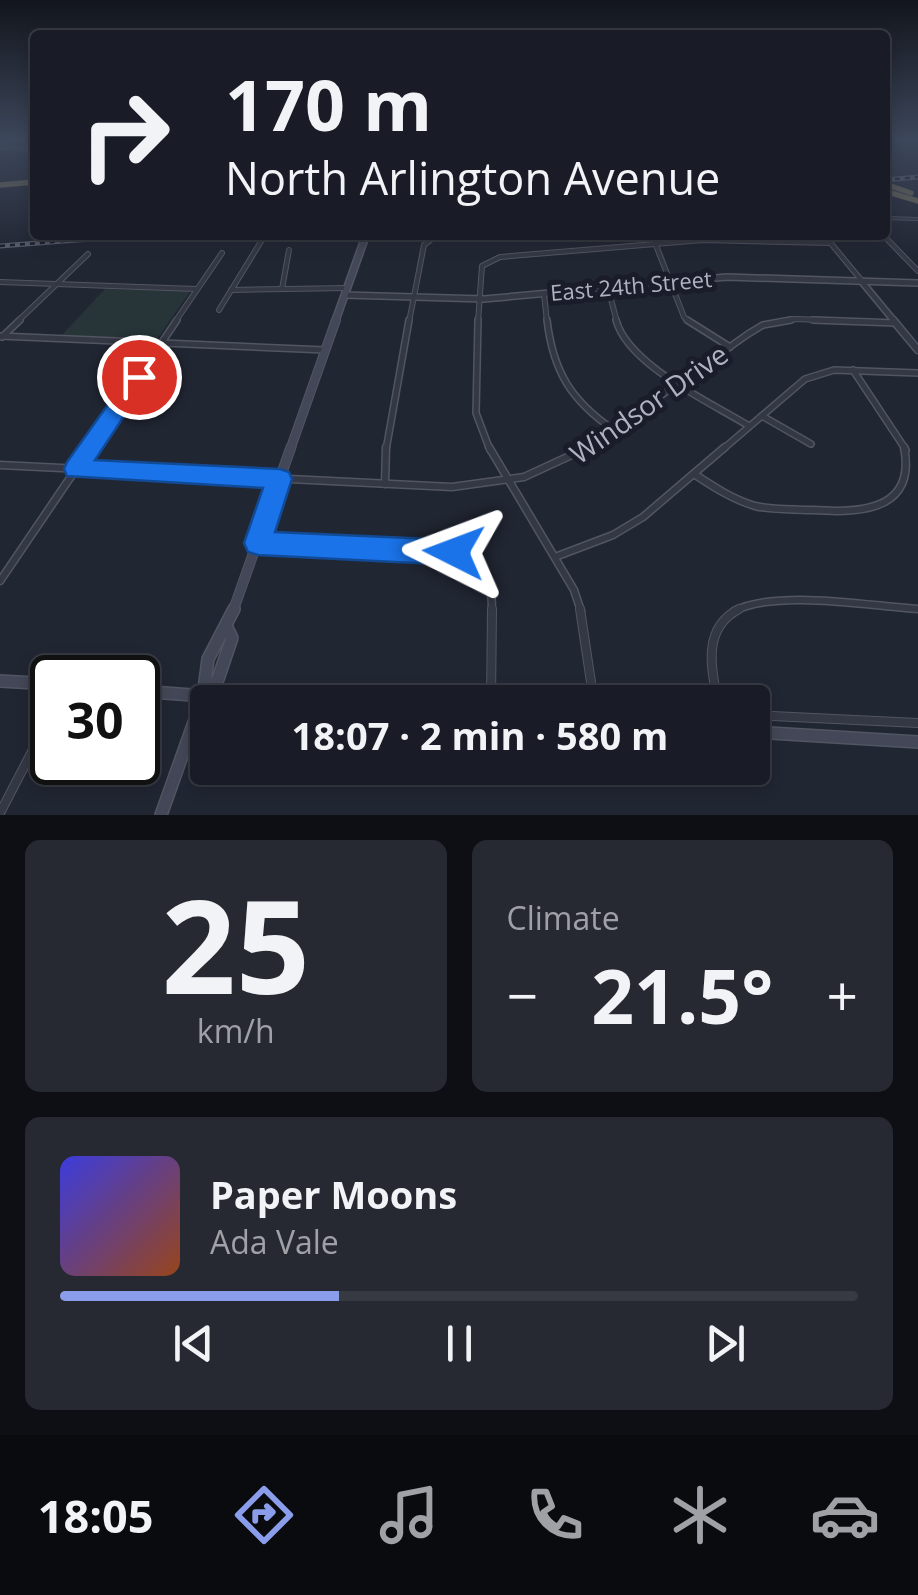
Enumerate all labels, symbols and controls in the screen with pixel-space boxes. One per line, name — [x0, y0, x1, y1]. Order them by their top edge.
text: 170 m — [225, 56, 432, 152]
icon: right — [60, 70, 190, 200]
text: North Arlington Avenue — [225, 147, 720, 208]
street label: East 24th Street — [549, 263, 713, 307]
pin — [97, 335, 182, 420]
street label: Windsor Drive — [562, 335, 735, 472]
icon: arrive — [112, 350, 167, 405]
position arrow — [402, 500, 506, 604]
speed limit sign: 30 — [30, 655, 160, 785]
text: 18:07 · 2 min · 580 m — [292, 709, 668, 761]
text: 25 — [161, 855, 310, 1032]
text: Climate — [507, 896, 620, 939]
text: 21.5° — [591, 944, 773, 1046]
text: − — [507, 957, 538, 1032]
text: + — [827, 957, 858, 1032]
text: km/h — [197, 1009, 275, 1052]
text: Paper Moons — [210, 1168, 457, 1220]
text: Ada Vale — [210, 1220, 339, 1263]
icon: previous — [166, 1316, 221, 1371]
icon: pause — [432, 1316, 487, 1371]
icon: next — [698, 1316, 753, 1371]
icon: directions — [229, 1480, 299, 1550]
icon: music — [374, 1480, 444, 1550]
icon: phone — [520, 1480, 590, 1550]
icon: climate — [665, 1480, 735, 1550]
icon: car — [810, 1480, 880, 1550]
text: 18:05 — [38, 1485, 153, 1546]

